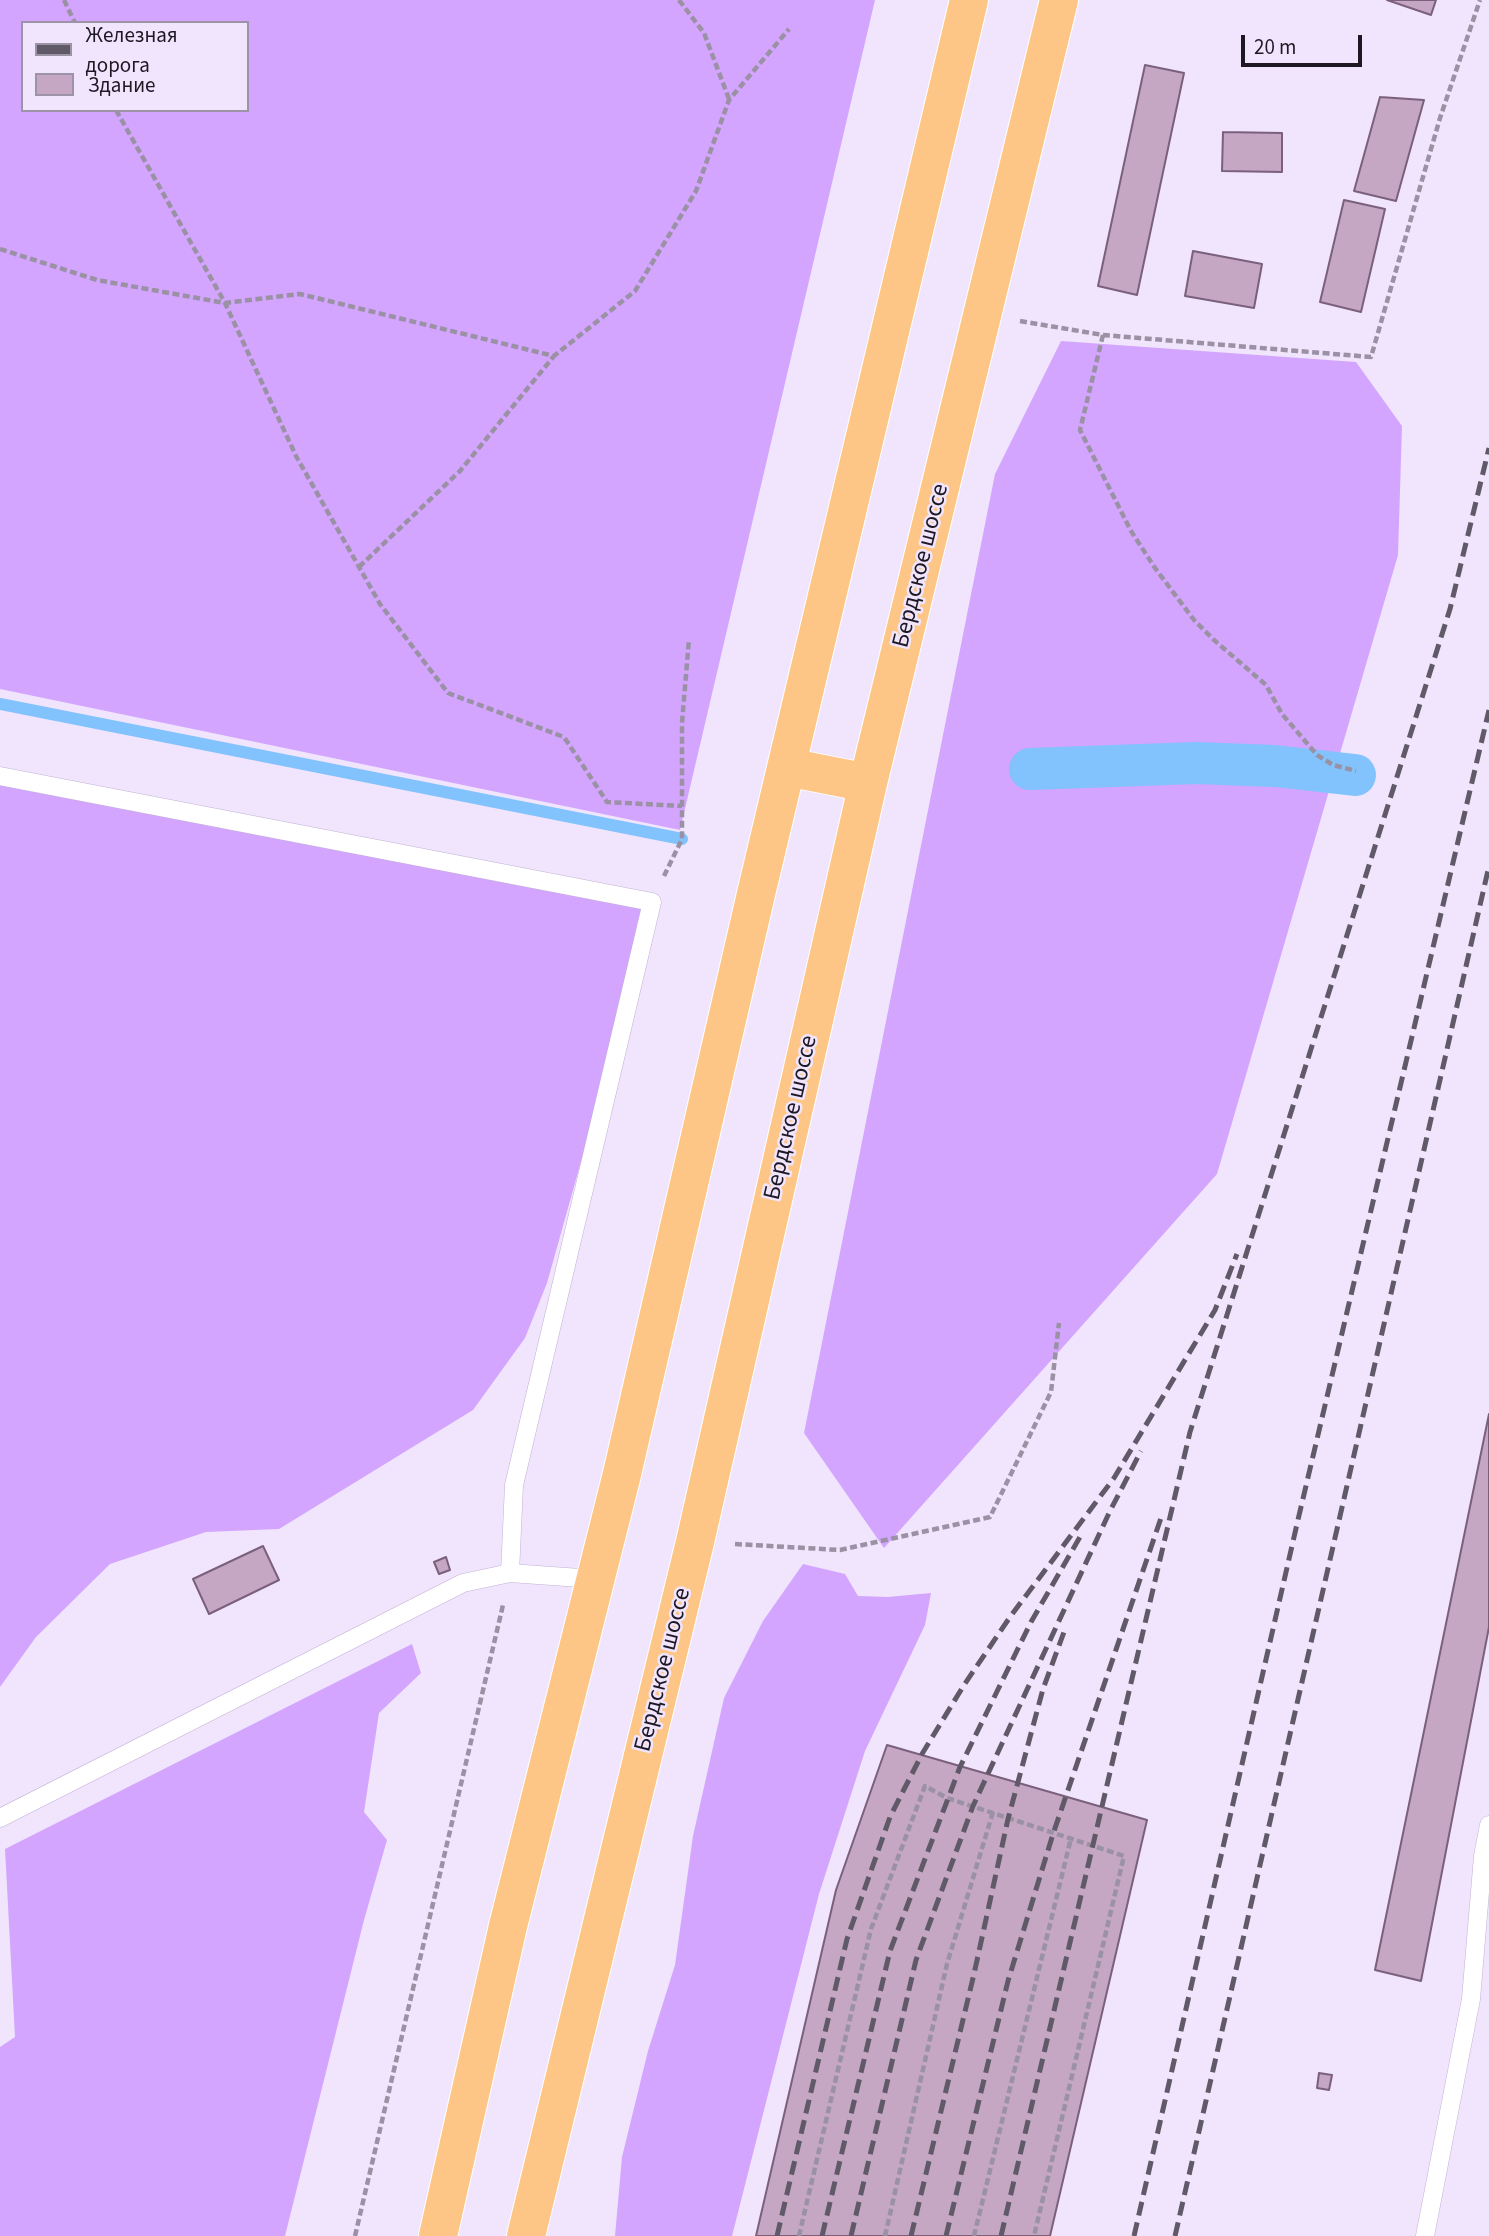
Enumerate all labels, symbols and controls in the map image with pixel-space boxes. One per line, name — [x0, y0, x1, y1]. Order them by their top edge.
text: Железная дорога — [86, 20, 178, 80]
legend — [21, 21, 248, 112]
scale bar — [1244, 21, 1365, 65]
text: 20 m — [1254, 32, 1296, 62]
text: Здание — [88, 70, 156, 100]
street label: Бердское шоссе — [888, 481, 956, 651]
street label: Бердское шоссе — [759, 1033, 825, 1203]
street label: Бердское шоссе — [630, 1585, 698, 1755]

